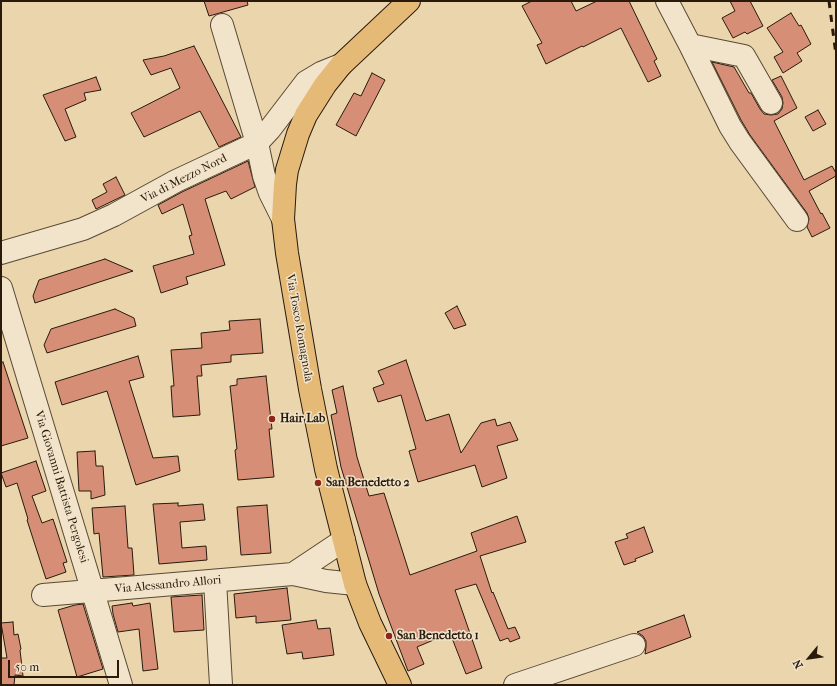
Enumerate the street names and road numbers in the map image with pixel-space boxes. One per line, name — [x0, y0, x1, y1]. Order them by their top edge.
street label: Via di Mezzo Nord — [139, 151, 229, 207]
street label: Via Tosco Romagnola — [282, 273, 316, 383]
street label: Via Giovanni Battista Pergolesi — [31, 409, 91, 565]
street label: Via Alessandro Allori — [114, 573, 222, 597]

